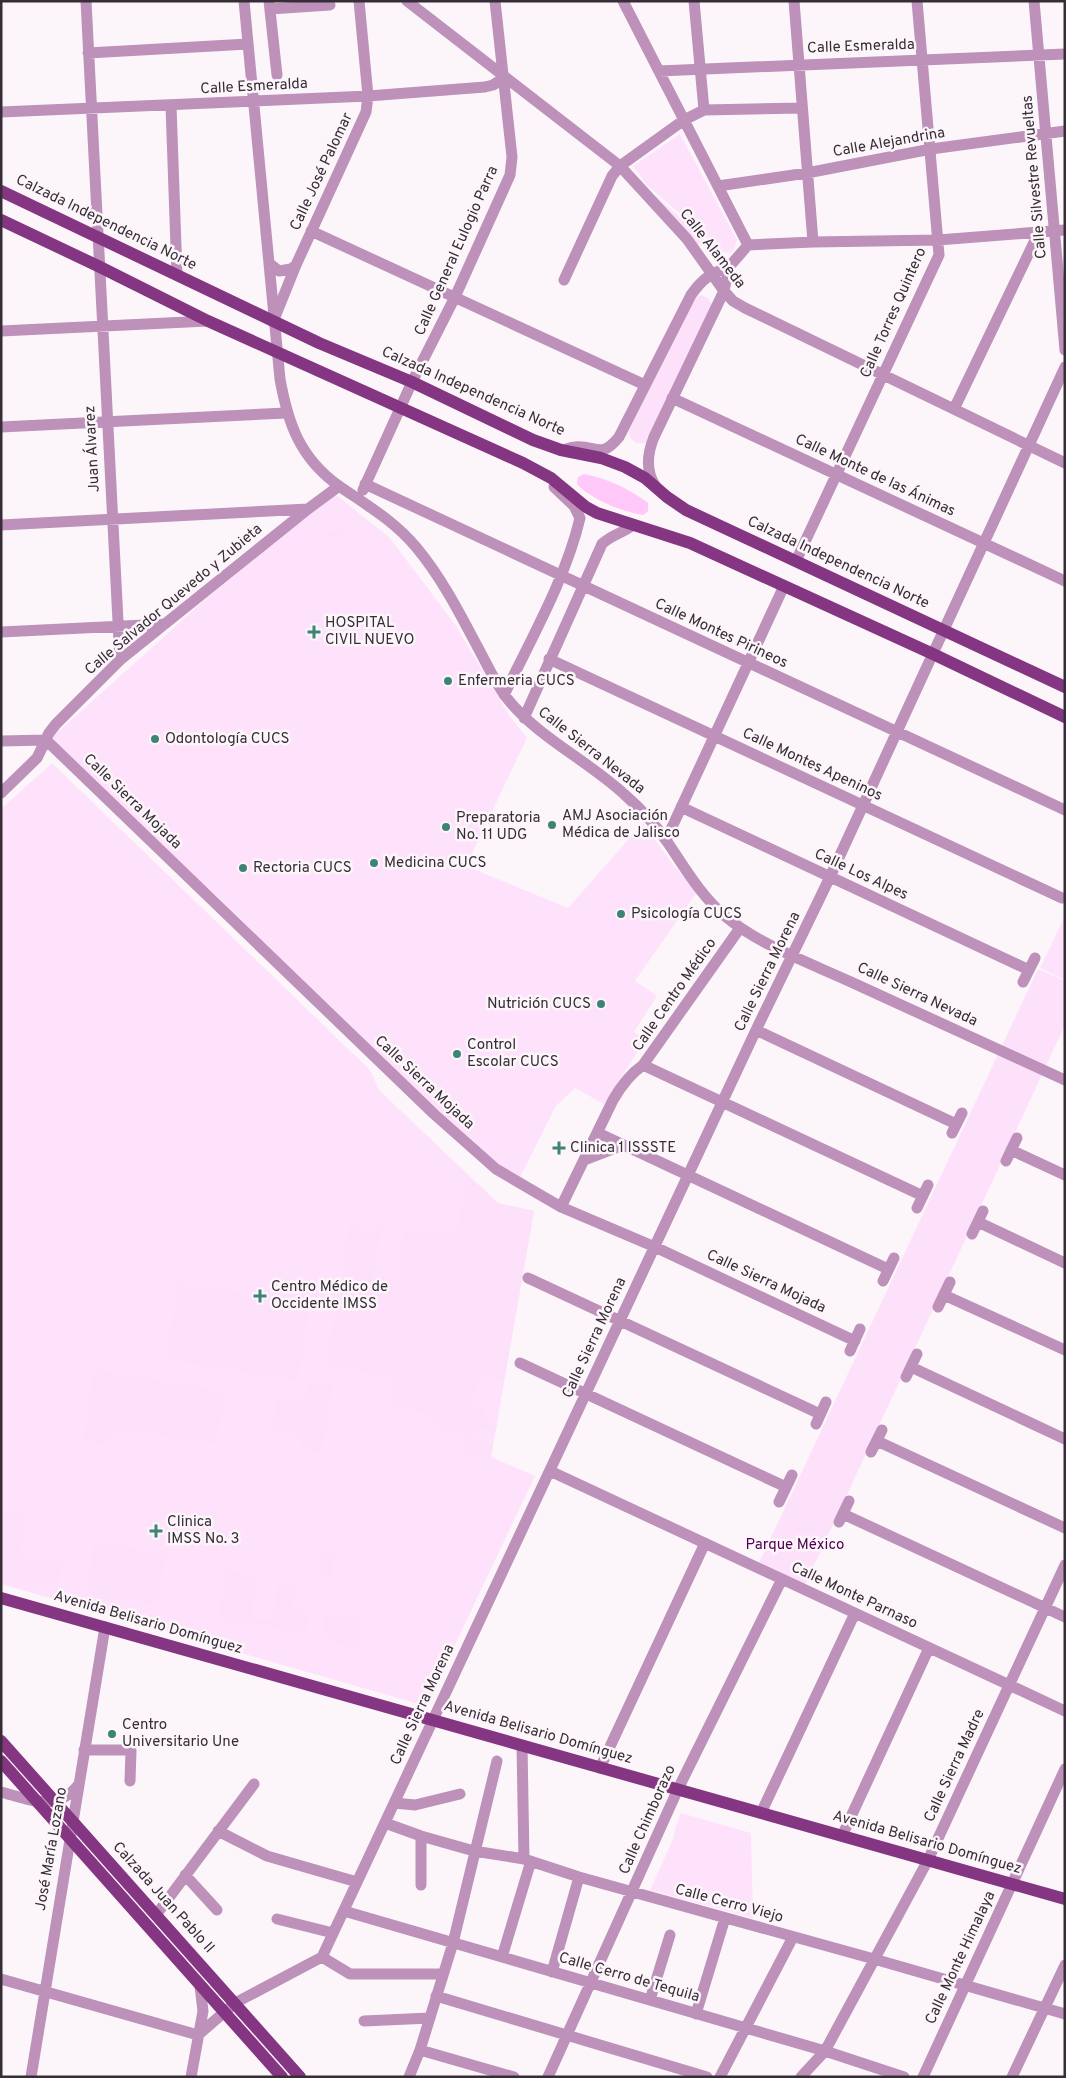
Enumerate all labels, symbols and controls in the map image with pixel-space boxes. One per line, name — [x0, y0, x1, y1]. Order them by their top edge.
street label: Calle Esmeralda — [807, 36, 915, 58]
street label: Calle Esmeralda — [200, 75, 308, 99]
street label: Calle Silvestre Revueltas — [1018, 94, 1052, 260]
street label: Calle José Palomar — [286, 110, 358, 234]
street label: Calle Alejandrina — [831, 124, 947, 162]
street label: Calle General Eulogio Parra — [411, 163, 503, 339]
street label: Calzada Independencia Norte — [12, 171, 200, 275]
street label: Calle Alameda — [675, 205, 749, 293]
street label: Calle Torres Quintero — [857, 245, 931, 381]
street label: Calzada Independencia Norte — [378, 343, 568, 441]
street label: Juan Álvarez — [80, 405, 105, 493]
street label: Calle Monte de las Ánimas — [792, 430, 959, 522]
street label: Calzada Independencia Norte — [744, 512, 932, 614]
street label: Calle Salvador Quevedo y Zubieta — [81, 520, 267, 680]
street label: Calle Montes Pirineos — [651, 595, 791, 673]
place label: HOSPITAL CIVIL NUEVO — [325, 614, 415, 650]
marker: HOSPITAL CIVIL NUEVO — [307, 625, 321, 639]
place label: Enfermeria CUCS — [458, 672, 575, 691]
marker: Enfermeria CUCS — [442, 675, 454, 687]
street label: Calle Sierra Nevada — [534, 703, 648, 799]
street label: Calle Montes Apeninos — [739, 724, 885, 806]
place label: Odontología CUCS — [165, 730, 290, 749]
marker: Odontología CUCS — [149, 733, 161, 745]
street label: Calle Sierra Mojada — [79, 750, 185, 854]
place label: AMJ Asociación Médica de Jalisco — [562, 807, 680, 843]
place label: Preparatoria No. 11 UDG — [456, 809, 540, 845]
marker: AMJ Asociación Médica de Jalisco — [546, 819, 558, 831]
marker: Preparatoria No. 11 UDG — [440, 821, 452, 833]
street label: Calle Los Alpes — [811, 845, 911, 905]
place label: Medicina CUCS — [384, 854, 487, 873]
marker: Medicina CUCS — [368, 857, 380, 869]
place label: Rectoria CUCS — [253, 859, 352, 878]
marker: Rectoria CUCS — [237, 862, 249, 874]
place label: Psicología CUCS — [631, 905, 742, 924]
marker: Psicología CUCS — [615, 908, 627, 920]
street label: Calle Sierra Morena — [731, 909, 805, 1035]
street label: Calle Centro Médico — [629, 935, 721, 1055]
street label: Calle Sierra Nevada — [854, 959, 980, 1031]
place label: Nutrición CUCS — [487, 995, 591, 1014]
marker: Nutrición CUCS — [595, 998, 607, 1010]
street label: Calle Sierra Mojada — [370, 1032, 478, 1134]
place label: Control Escolar CUCS — [467, 1036, 559, 1072]
marker: Control Escolar CUCS — [451, 1048, 463, 1060]
place label: Clinica 1 ISSSTE — [570, 1139, 676, 1158]
marker: Clinica 1 ISSSTE — [552, 1141, 566, 1155]
street label: Calle Sierra Mojada — [703, 1246, 829, 1318]
street label: Calle Sierra Morena — [559, 1275, 631, 1401]
place label: Centro Médico de Occidente IMSS — [271, 1278, 388, 1314]
marker: Centro Médico de Occidente IMSS — [253, 1289, 267, 1303]
place label: Clinica IMSS No. 3 — [167, 1513, 240, 1549]
marker: Clinica IMSS No. 3 — [149, 1524, 163, 1538]
park label: Parque México — [746, 1536, 844, 1555]
street label: Calle Monte Parnaso — [788, 1558, 920, 1634]
street label: Avenida Belisario Domínguez — [51, 1587, 245, 1659]
street label: Calle Sierra Morena — [387, 1642, 459, 1768]
street label: Avenida Belisario Domínguez — [441, 1697, 635, 1769]
street label: Calle Sierra Madre — [921, 1706, 989, 1826]
place label: Centro Universitario Une — [122, 1716, 239, 1752]
marker: Centro Universitario Une — [106, 1728, 118, 1740]
street label: Calle Chimborazo — [615, 1762, 681, 1878]
street label: José María Lozano — [32, 1786, 72, 1912]
street label: Avenida Belisario Domínguez — [830, 1807, 1024, 1879]
street label: Calzada Juan Pablo II — [108, 1838, 218, 1958]
street label: Calle Cerro Viejo — [673, 1880, 785, 1928]
street label: Calle Monte Himalaya — [922, 1888, 1000, 2028]
street label: Calle Cerro de Tequila — [556, 1949, 702, 2007]

